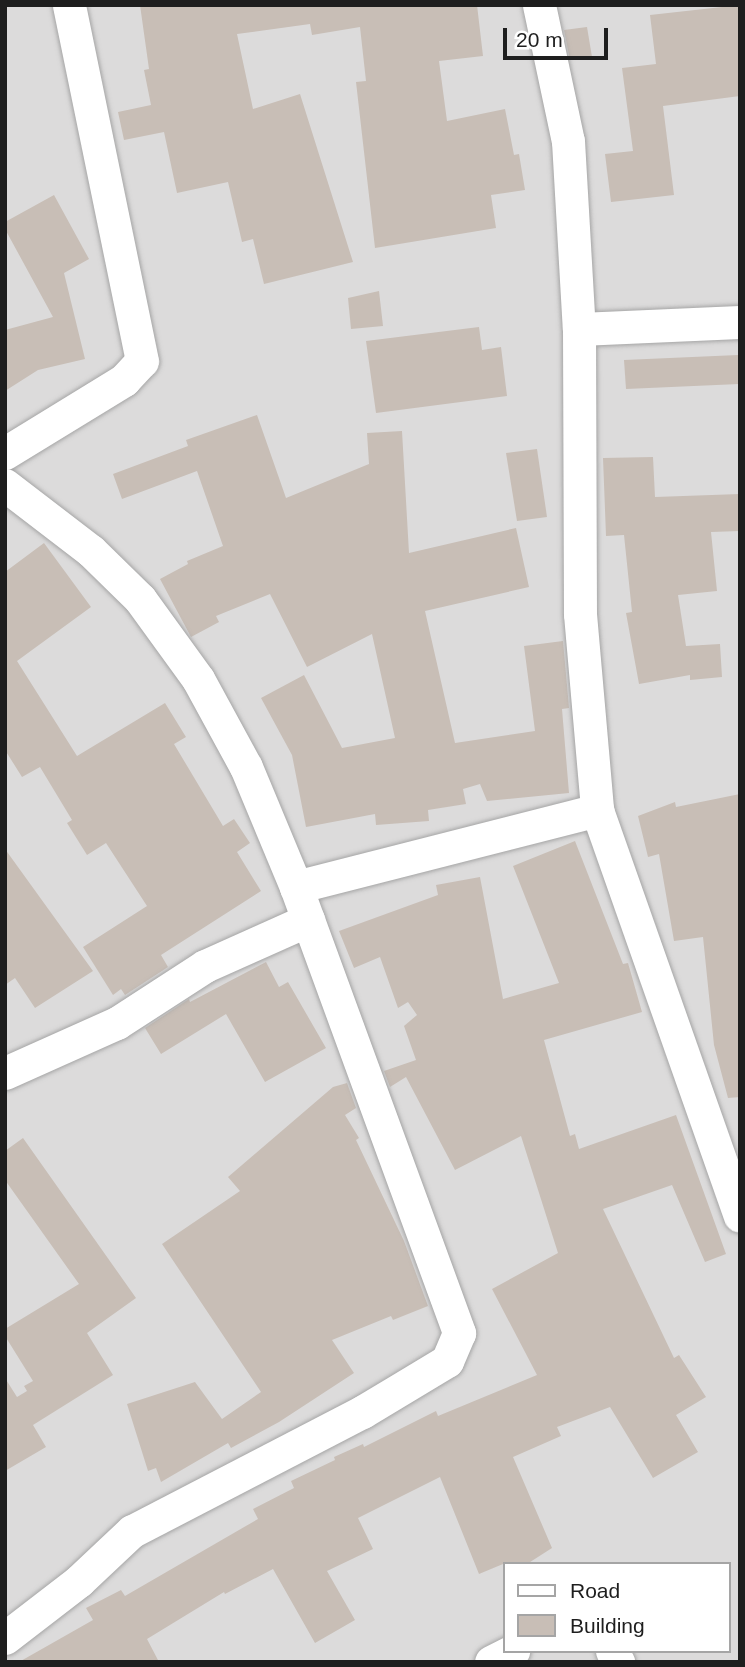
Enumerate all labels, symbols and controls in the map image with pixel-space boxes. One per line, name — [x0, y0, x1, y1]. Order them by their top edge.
scale bar — [507, 14, 612, 58]
text: 20 m — [516, 28, 563, 51]
legend — [504, 1562, 731, 1653]
text: Road — [570, 1579, 620, 1602]
text: Building — [570, 1614, 645, 1637]

